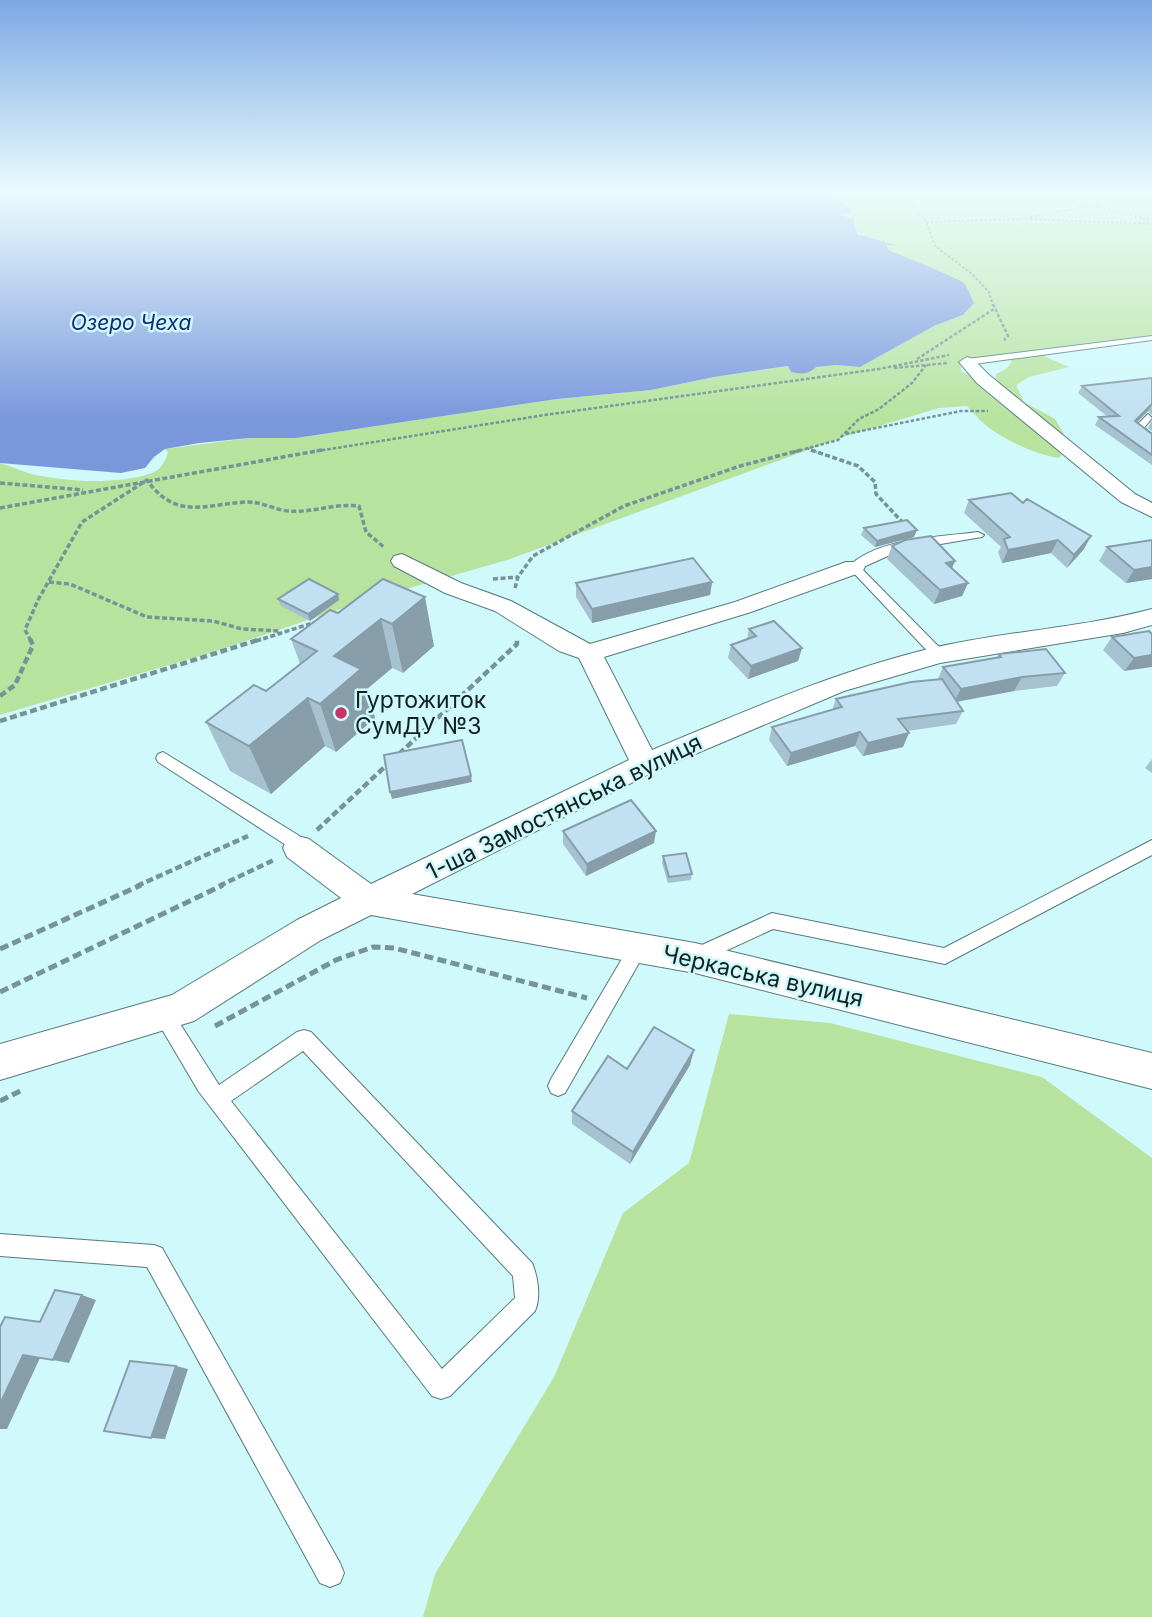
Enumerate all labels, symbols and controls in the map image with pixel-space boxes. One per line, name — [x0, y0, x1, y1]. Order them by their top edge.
water label: Озеро Чеха — [71, 310, 191, 335]
place label: Гуртожиток СумДУ №3 — [355, 686, 487, 740]
marker: Гуртожиток СумДУ №3 — [333, 705, 349, 721]
street label: 1-ша Замостянська вулиця — [422, 728, 706, 886]
street label: Черкаська вулиця — [660, 939, 866, 1013]

